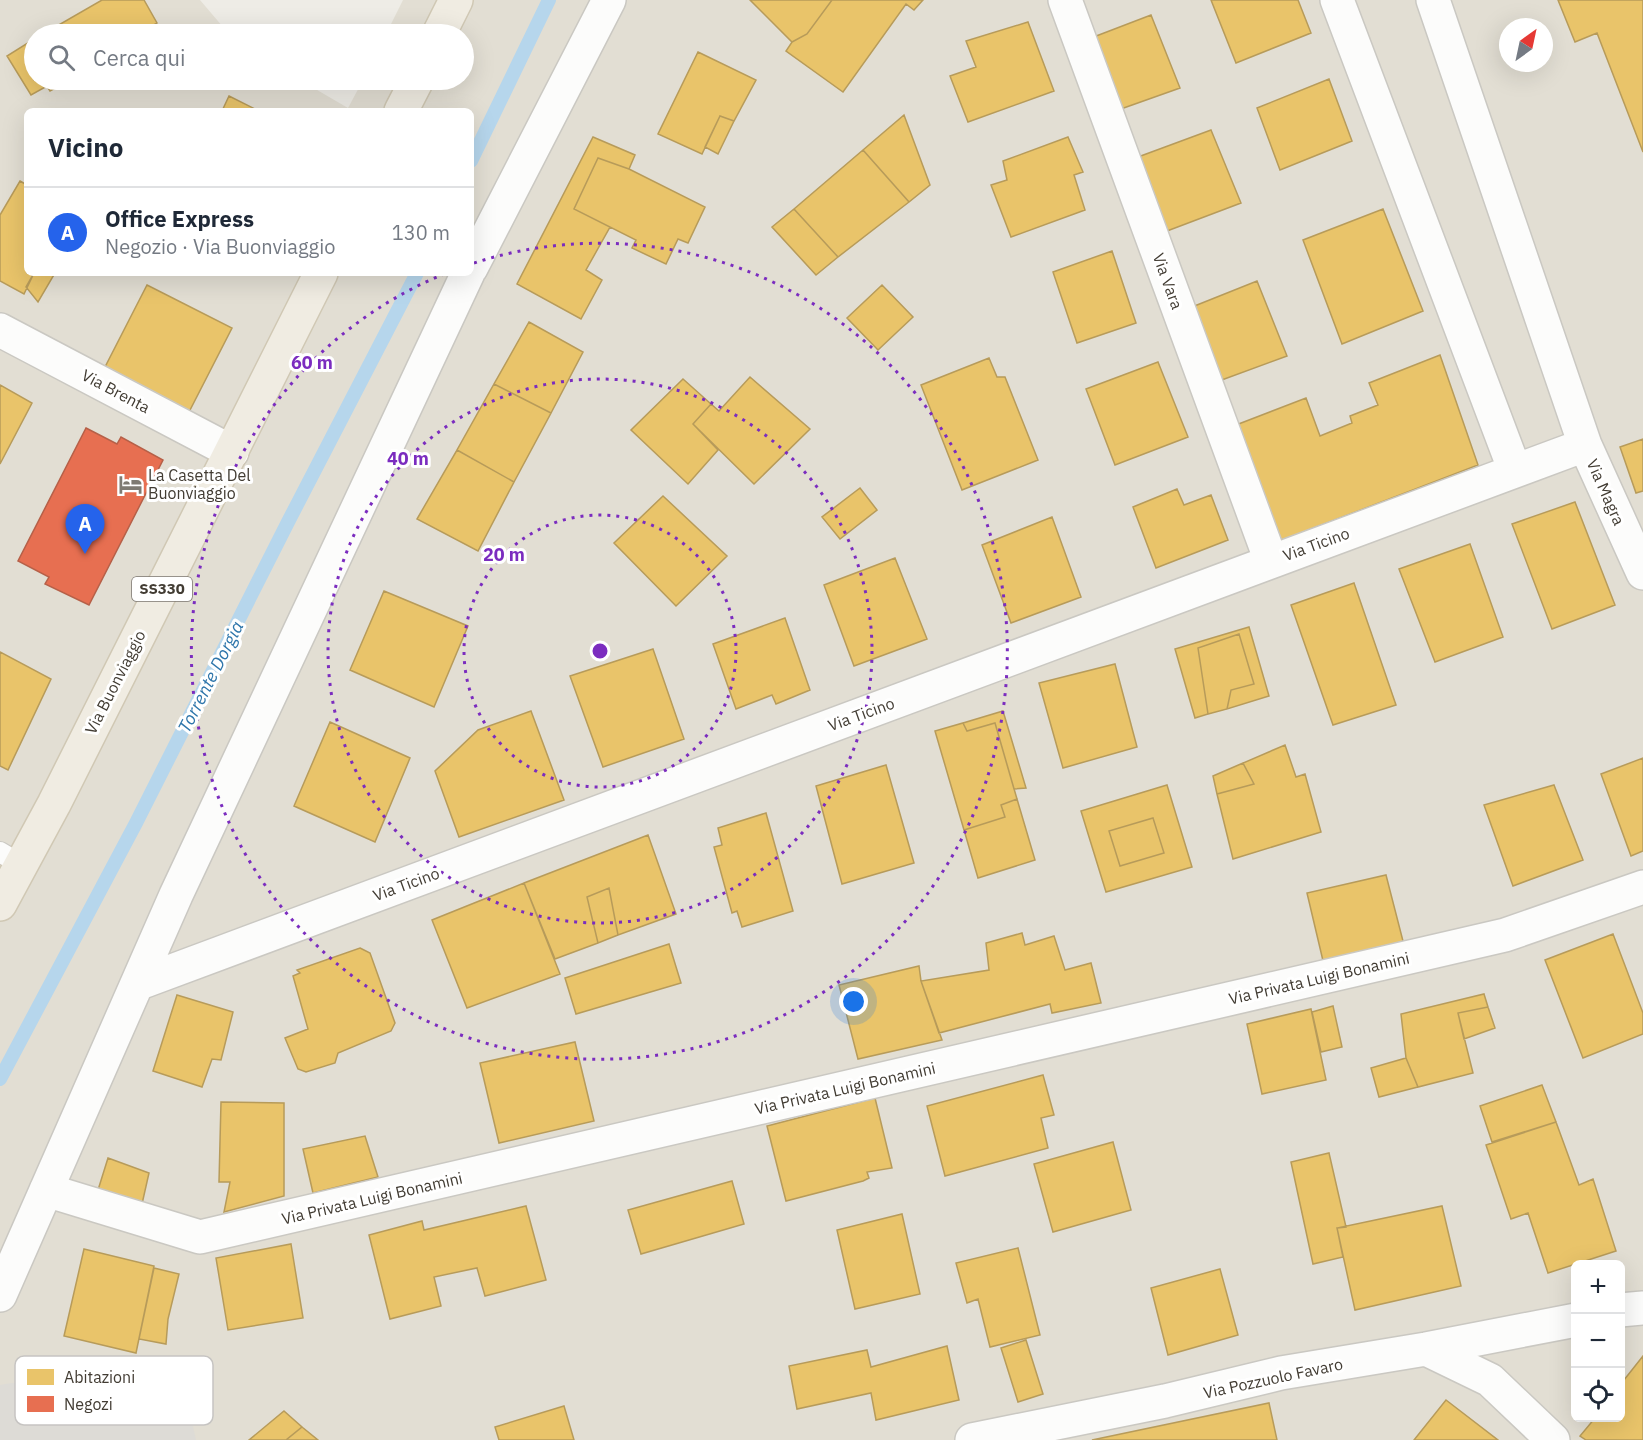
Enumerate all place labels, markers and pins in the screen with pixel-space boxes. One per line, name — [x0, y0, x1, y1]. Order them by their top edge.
place label: La Casetta Del Buonviaggio — [148, 465, 251, 503]
hotel icon: La Casetta Del Buonviaggio — [117, 471, 143, 497]
pin: A — [66, 504, 104, 554]
centre of rings — [590, 641, 610, 661]

